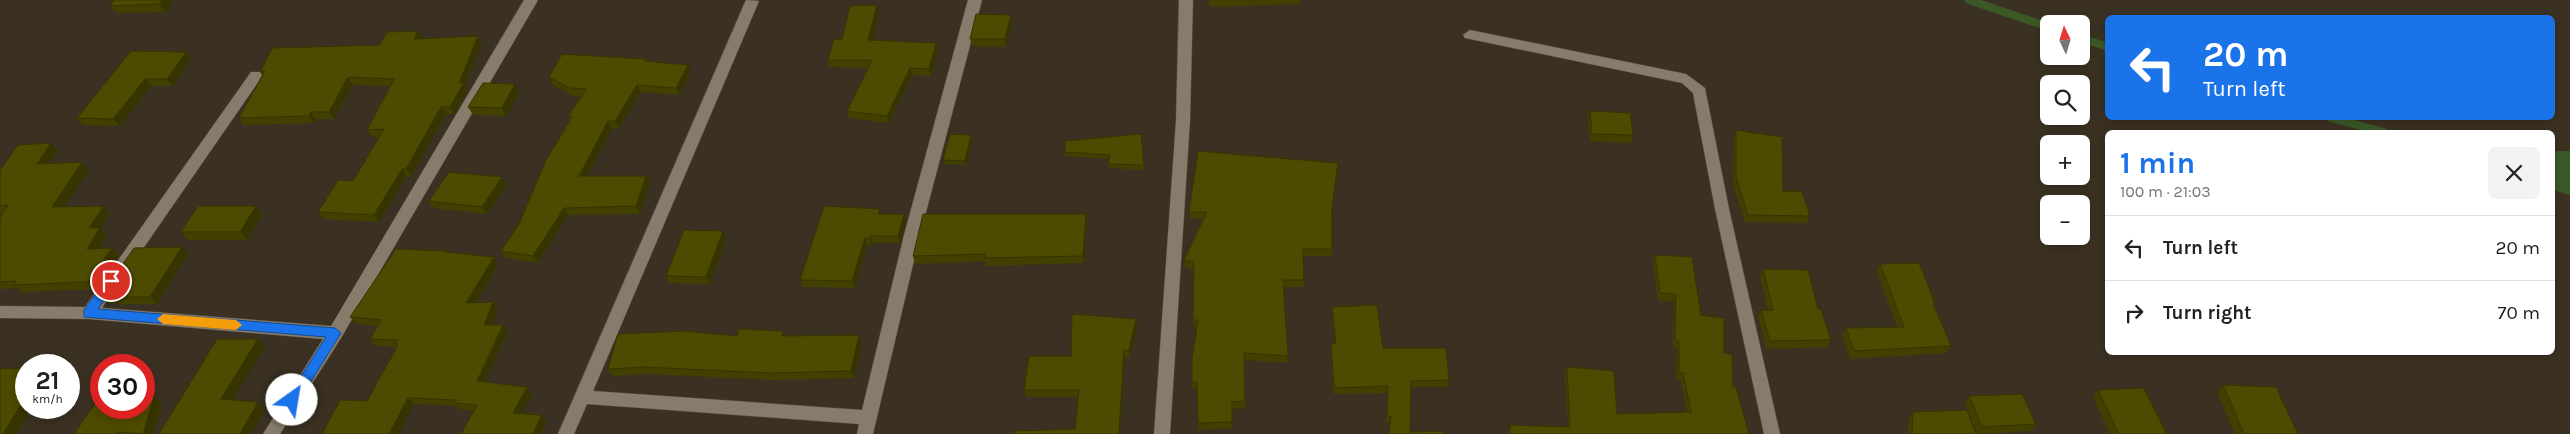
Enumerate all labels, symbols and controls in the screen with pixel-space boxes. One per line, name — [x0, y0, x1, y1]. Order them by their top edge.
north arrow — [2040, 15, 2090, 65]
map controls — [2040, 15, 2090, 245]
text: 20 m — [2203, 34, 2288, 75]
icon: left — [2120, 35, 2185, 100]
button: search — [2040, 75, 2090, 125]
text: Turn left — [2203, 76, 2286, 102]
button: + — [2040, 135, 2090, 185]
text: 1 min — [2120, 145, 2195, 181]
button: close — [2488, 147, 2540, 199]
text: 100 m · 21:03 — [2120, 182, 2211, 201]
button: − — [2040, 195, 2090, 245]
icon: left — [2120, 234, 2148, 262]
text: Turn left — [2163, 237, 2238, 259]
text: 20 m — [2495, 237, 2540, 259]
pin — [90, 260, 132, 302]
icon: arrive — [97, 267, 125, 295]
icon: right — [2120, 299, 2148, 327]
text: Turn right — [2163, 302, 2252, 324]
text: 70 m — [2498, 302, 2540, 324]
speed limit sign: 30 — [90, 354, 155, 419]
text: 21 — [35, 366, 60, 395]
position arrow — [265, 373, 317, 425]
text: km/h — [32, 392, 63, 406]

